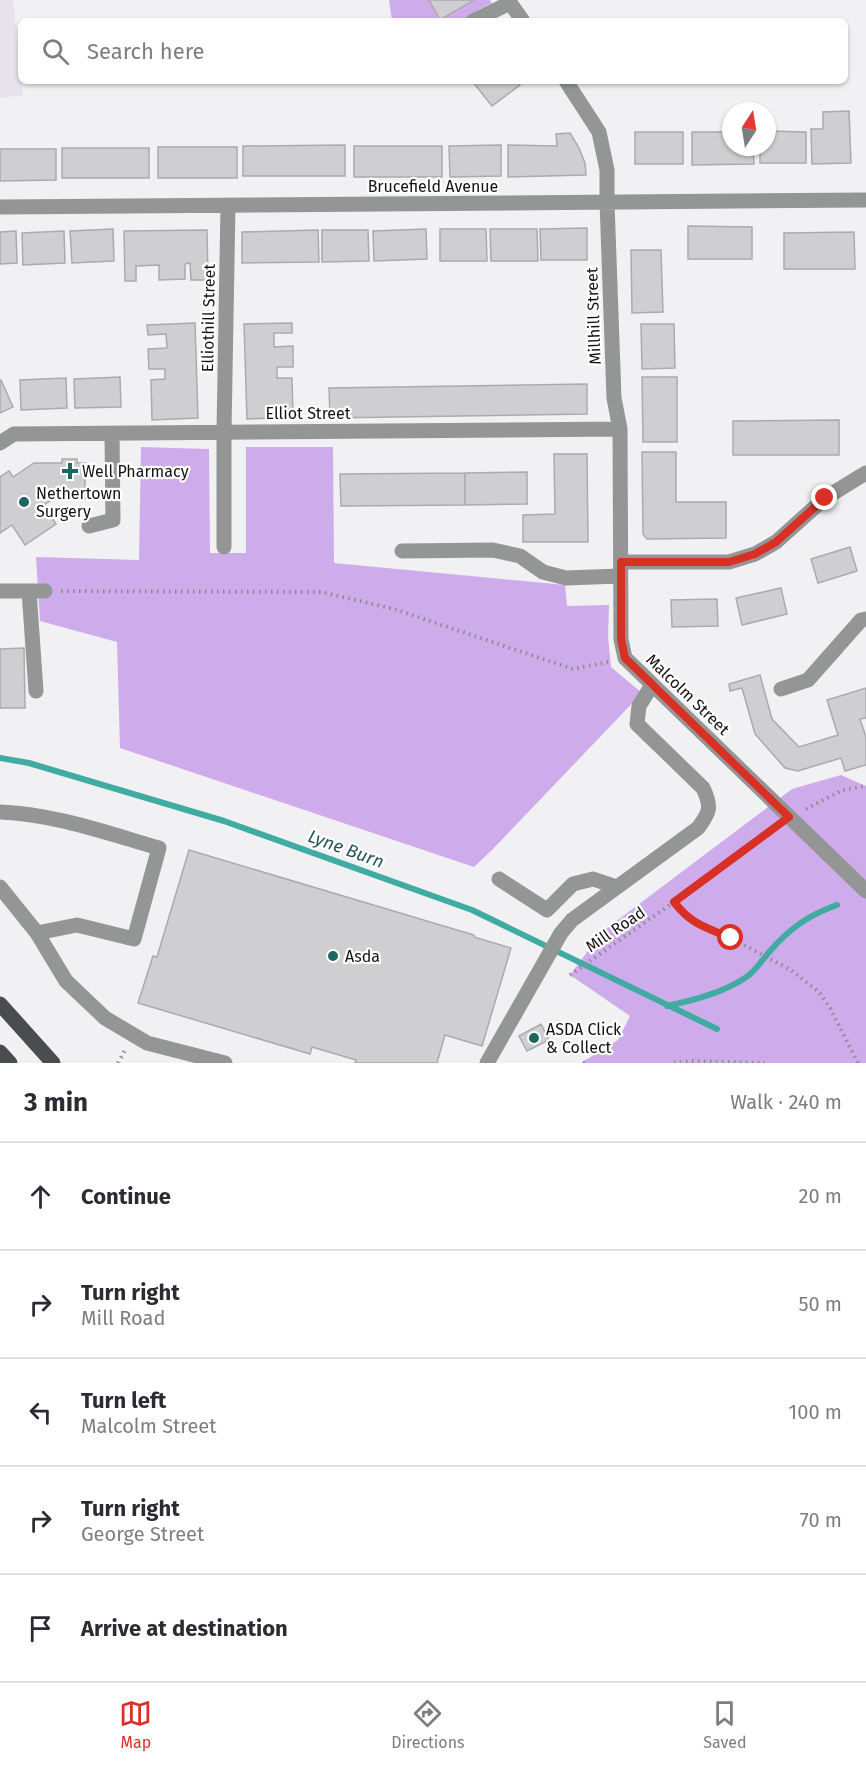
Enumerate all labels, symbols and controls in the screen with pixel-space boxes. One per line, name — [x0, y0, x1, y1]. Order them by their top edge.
search box — [18, 18, 848, 84]
icon: search — [39, 35, 72, 68]
text: Search here — [87, 38, 205, 65]
north arrow — [722, 102, 776, 156]
street label: Brucefield Avenue — [368, 177, 498, 196]
street label: Elliothill Street — [198, 263, 219, 372]
street label: Millhill Street — [582, 267, 605, 365]
street label: Elliot Street — [265, 404, 351, 423]
place label: Well Pharmacy — [82, 462, 189, 481]
marker: Well Pharmacy — [63, 464, 77, 478]
place label: Nethertown Surgery — [36, 484, 121, 521]
route end — [811, 484, 837, 510]
marker: Nethertown Surgery — [17, 495, 31, 509]
street label: Malcolm Street — [642, 650, 733, 739]
water label: Lyne Burn — [305, 825, 387, 873]
street label: Mill Road — [582, 903, 649, 956]
route start — [717, 924, 743, 950]
place label: Asda — [345, 947, 380, 966]
marker: Asda — [326, 949, 340, 963]
place label: ASDA Click & Collect — [546, 1020, 622, 1057]
marker: ASDA Click & Collect — [527, 1031, 541, 1045]
text: 3 min — [24, 1087, 88, 1118]
text: Walk · 240 m — [730, 1090, 842, 1114]
icon: ahead — [24, 1180, 57, 1213]
text: Continue — [81, 1183, 171, 1210]
text: 20 m — [799, 1184, 842, 1208]
text: Turn right — [81, 1279, 180, 1306]
icon: right — [24, 1288, 57, 1321]
text: 50 m — [798, 1292, 842, 1316]
text: Mill Road — [81, 1306, 165, 1330]
text: Turn left — [81, 1387, 166, 1414]
icon: left — [24, 1396, 57, 1429]
text: 100 m — [789, 1400, 842, 1424]
text: Malcolm Street — [81, 1414, 216, 1438]
text: Turn right — [81, 1495, 180, 1522]
icon: right — [24, 1504, 57, 1537]
text: 70 m — [800, 1508, 842, 1532]
text: George Street — [81, 1522, 204, 1546]
icon: arrive — [24, 1612, 57, 1645]
text: Arrive at destination — [81, 1615, 288, 1642]
tab: Map — [119, 1697, 152, 1752]
tab: Directions — [391, 1697, 465, 1752]
tab: Saved — [703, 1697, 747, 1752]

